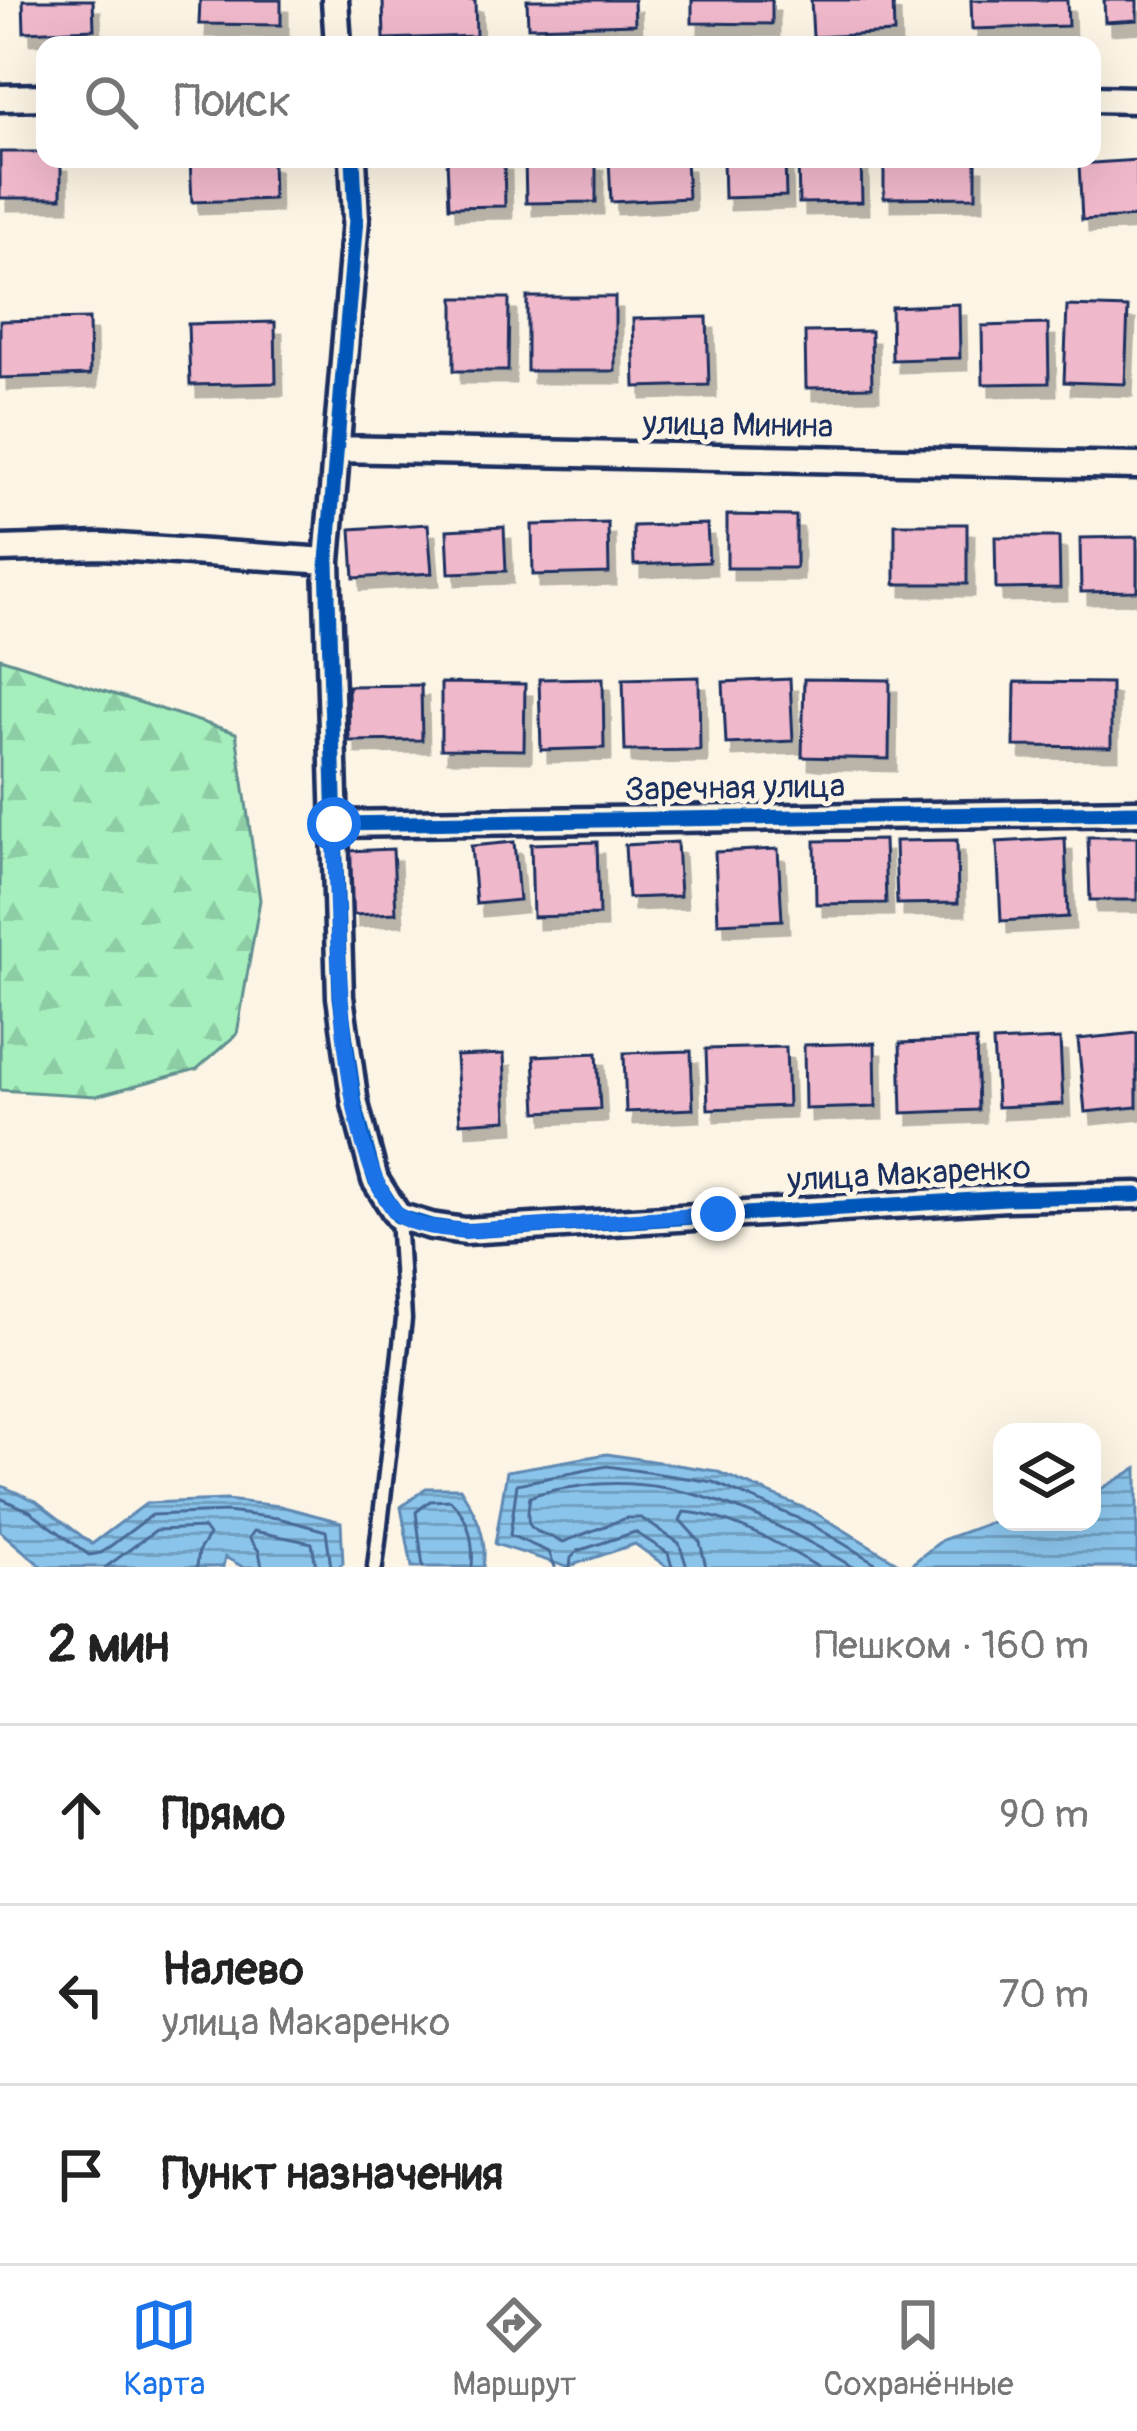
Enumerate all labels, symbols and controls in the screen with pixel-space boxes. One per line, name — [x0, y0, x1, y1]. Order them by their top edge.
search box — [36, 36, 1101, 168]
icon: search — [78, 69, 144, 135]
text: Поиск — [174, 74, 291, 130]
street label: улица Минина — [641, 403, 834, 447]
street label: Заречная улица — [625, 766, 845, 810]
route start — [307, 797, 361, 851]
street label: улица Макаренко — [785, 1147, 1032, 1201]
route end — [691, 1187, 745, 1241]
map controls — [993, 1423, 1101, 1531]
button: layers — [993, 1423, 1101, 1531]
text: 2 мин — [48, 1613, 169, 1677]
text: Пешком · 160 m — [815, 1621, 1089, 1670]
icon: ahead — [48, 1782, 114, 1848]
text: Прямо — [162, 1787, 285, 1843]
text: 90 m — [999, 1790, 1089, 1839]
text: Налево — [162, 1942, 304, 1998]
icon: left — [48, 1962, 114, 2028]
text: 70 m — [999, 1970, 1089, 2019]
text: улица Макаренко — [162, 1998, 450, 2047]
icon: arrive — [48, 2142, 114, 2208]
text: Пункт назначения — [162, 2147, 503, 2203]
tab: Карта — [123, 2292, 205, 2405]
tab: Маршрут — [452, 2292, 576, 2405]
tab: Сохранённые — [823, 2292, 1014, 2405]

